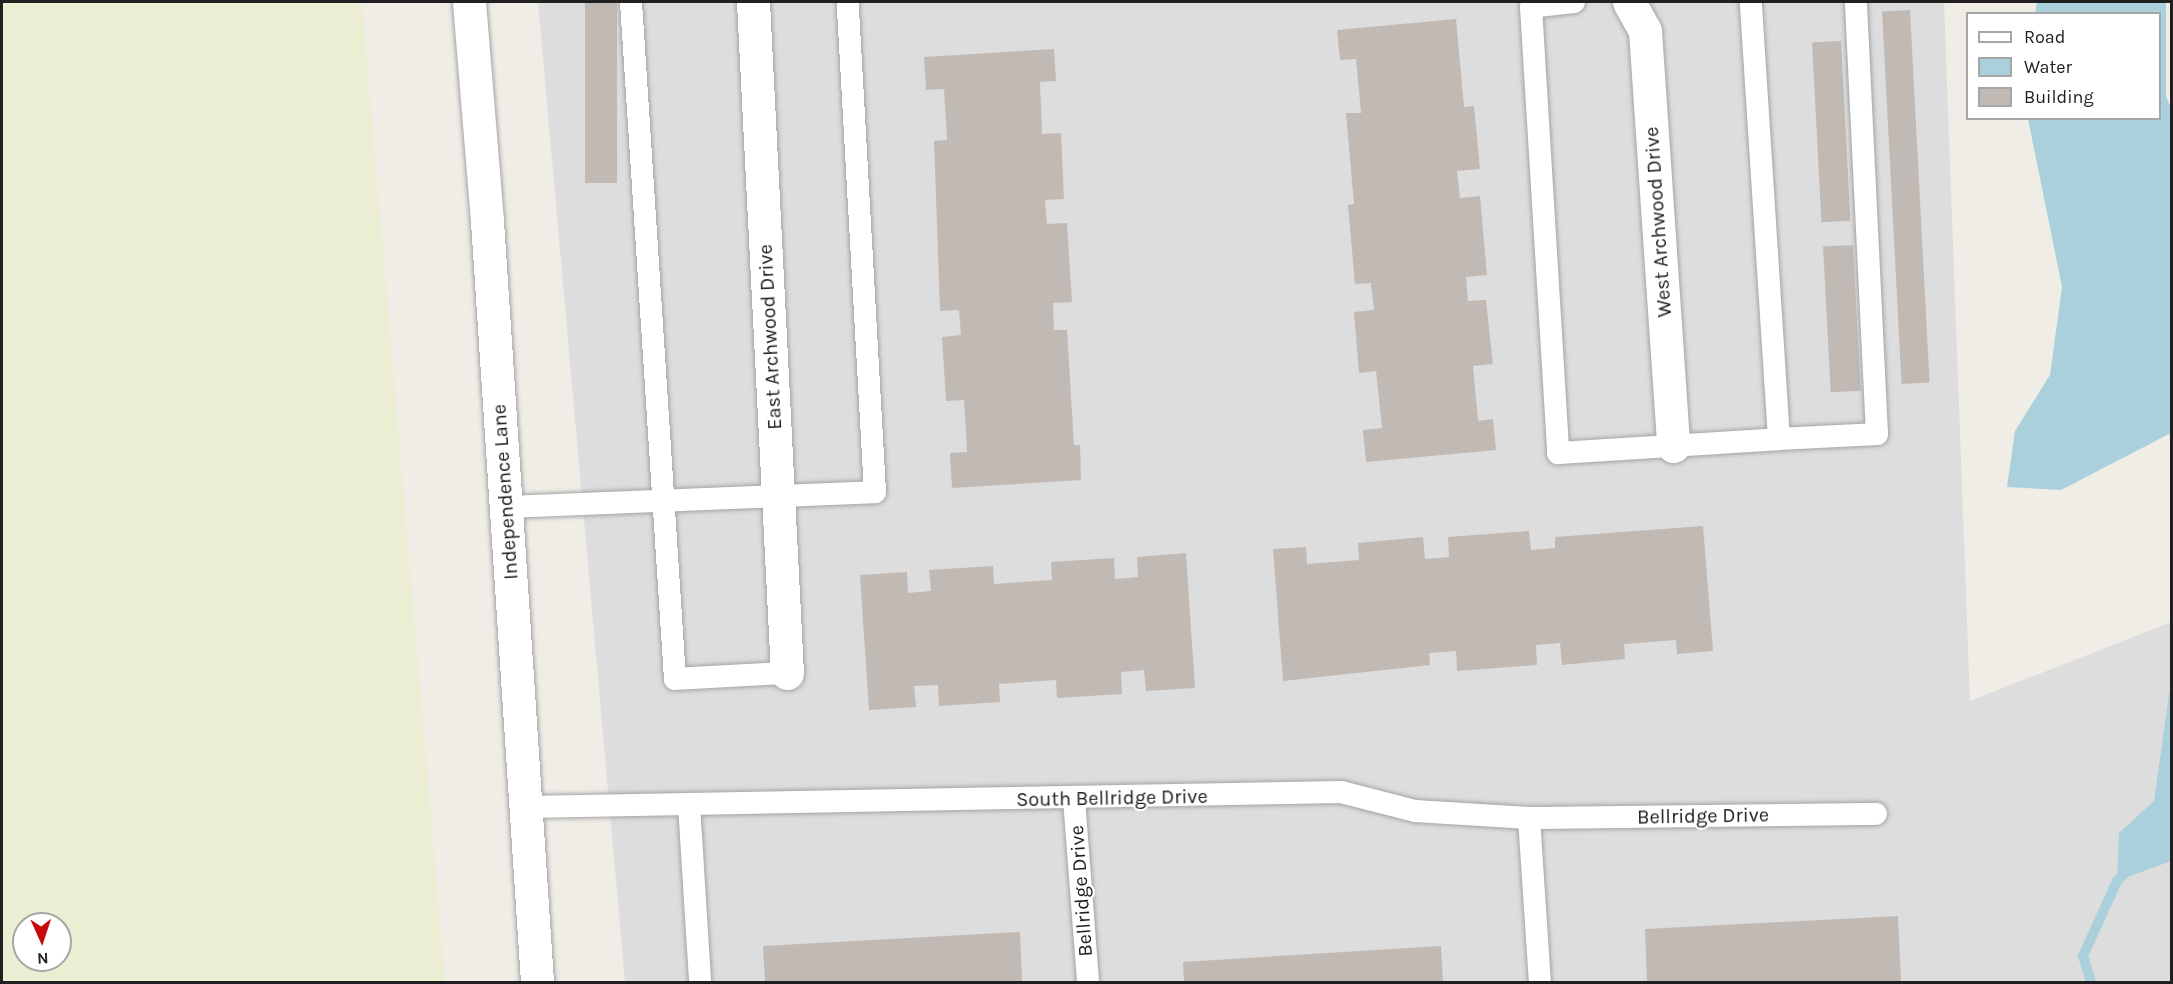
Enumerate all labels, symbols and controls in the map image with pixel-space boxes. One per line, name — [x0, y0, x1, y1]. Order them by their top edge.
legend — [1966, 12, 2161, 120]
text: Road — [2024, 26, 2065, 48]
text: Water — [2024, 56, 2072, 78]
text: Building — [2024, 86, 2094, 108]
street label: West Archwood Drive — [1639, 126, 1677, 318]
street label: East Archwood Drive — [753, 244, 787, 430]
street label: Independence Lane — [487, 403, 523, 581]
street label: South Bellridge Drive — [1016, 784, 1208, 812]
street label: Bellridge Drive — [1637, 803, 1769, 829]
street label: Bellridge Drive — [1064, 824, 1098, 958]
north arrow — [12, 912, 72, 972]
text: N — [37, 949, 49, 968]

